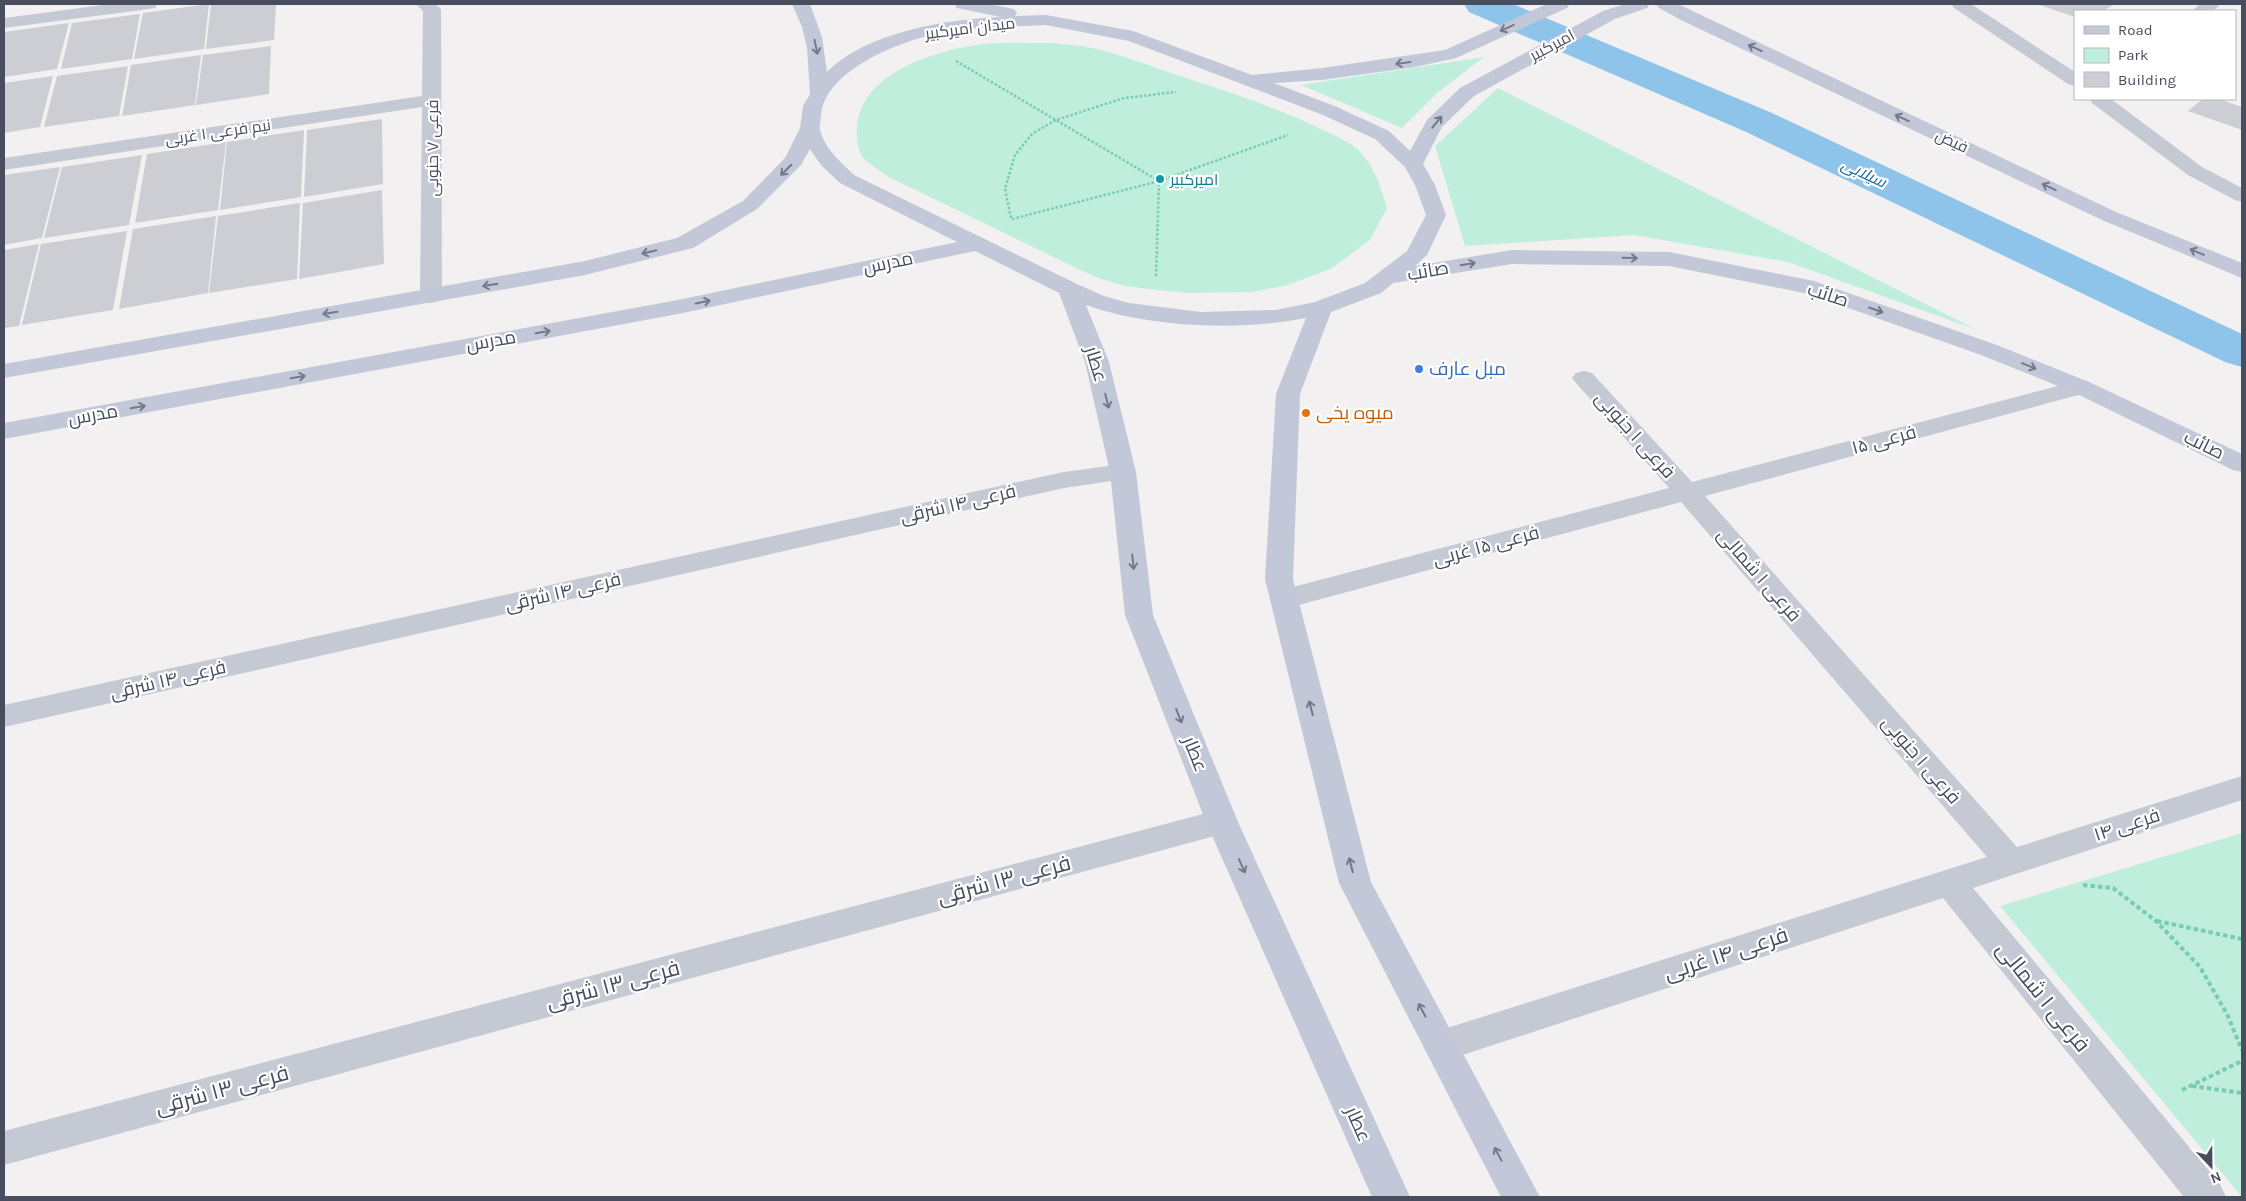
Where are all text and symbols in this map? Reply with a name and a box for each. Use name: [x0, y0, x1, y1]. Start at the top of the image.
legend: [2074, 10, 2236, 100]
street label: میدان امیرکبیر: [923, 13, 1016, 44]
text: Road: [2118, 21, 2153, 39]
one-way arrow: [1500, 24, 1515, 33]
street label: امیرکبیر: [1525, 25, 1578, 65]
one-way arrow: [812, 39, 822, 55]
one-way arrow: [1748, 43, 1763, 52]
text: Park: [2118, 46, 2148, 64]
one-way arrow: [1395, 58, 1411, 68]
text: Building: [2118, 71, 2176, 89]
street label: فرعی ۷ جنوبی: [423, 100, 443, 196]
one-way arrow: [1895, 112, 1910, 122]
street label: نیم فرعی ۱ غربی: [164, 115, 272, 151]
one-way arrow: [1431, 116, 1442, 129]
street label: فیض: [1932, 125, 1971, 158]
water label: سیلابی: [1839, 154, 1890, 192]
one-way arrow: [780, 163, 792, 176]
place label: امیرکبیر: [1169, 170, 1218, 189]
marker: امیرکبیر: [1154, 173, 1166, 185]
one-way arrow: [2042, 182, 2057, 191]
street label: مدرس: [861, 247, 915, 279]
one-way arrow: [2190, 247, 2205, 257]
one-way arrow: [642, 248, 658, 257]
one-way arrow: [1622, 253, 1638, 263]
street label: صائب: [1406, 257, 1450, 285]
one-way arrow: [1460, 259, 1476, 269]
street label: صائب: [1805, 278, 1851, 312]
one-way arrow: [483, 280, 499, 290]
one-way arrow: [695, 296, 711, 306]
one-way arrow: [1868, 306, 1884, 316]
one-way arrow: [323, 309, 339, 319]
street label: مدرس: [464, 326, 518, 356]
one-way arrow: [535, 326, 551, 336]
street label: عطار: [1080, 343, 1112, 384]
place label: مبل عارف: [1429, 358, 1506, 380]
one-way arrow: [2021, 362, 2036, 372]
marker: مبل عارف: [1413, 363, 1425, 375]
one-way arrow: [289, 372, 305, 382]
street label: فرعی ۱ جنوبی: [1590, 387, 1680, 483]
one-way arrow: [1103, 393, 1112, 409]
street label: مدرس: [66, 400, 120, 430]
one-way arrow: [129, 401, 145, 411]
place label: میوه یخی: [1316, 402, 1394, 424]
marker: میوه یخی: [1300, 407, 1312, 419]
street label: فرعی ۱۵: [1849, 421, 1919, 459]
street label: صائب: [2180, 426, 2228, 464]
street label: فرعی ۱۴ شرقی: [898, 480, 1018, 528]
street label: فرعی ۱۵ غربی: [1430, 521, 1542, 571]
street label: فرعی ۱ شمالی: [1713, 524, 1805, 626]
one-way arrow: [1128, 553, 1138, 569]
street label: فرعی ۱۴ شرقی: [503, 568, 623, 616]
street label: فرعی ۱۴ شرقی: [108, 656, 228, 704]
one-way arrow: [1306, 700, 1315, 716]
one-way arrow: [1175, 708, 1184, 723]
street label: فرعی ۱ جنوبی: [1877, 712, 1965, 808]
street label: عطار: [1178, 732, 1212, 775]
street label: فرعی ۱۴: [2091, 804, 2163, 846]
street label: فرعی ۱۳ شرقی: [934, 850, 1074, 910]
one-way arrow: [1237, 858, 1247, 873]
one-way arrow: [1345, 858, 1355, 874]
street label: فرعی ۱۴ غربی: [1661, 922, 1791, 986]
street label: فرعی ۱ شمالی: [1991, 936, 2095, 1058]
street label: فرعی ۱۳ شرقی: [543, 955, 683, 1015]
one-way arrow: [1417, 1004, 1427, 1018]
street label: فرعی ۱۳ شرقی: [152, 1060, 292, 1120]
street label: عطار: [1340, 1102, 1375, 1145]
north arrow: [2186, 1141, 2236, 1191]
one-way arrow: [1493, 1147, 1503, 1162]
text: N: [2208, 1168, 2224, 1187]

